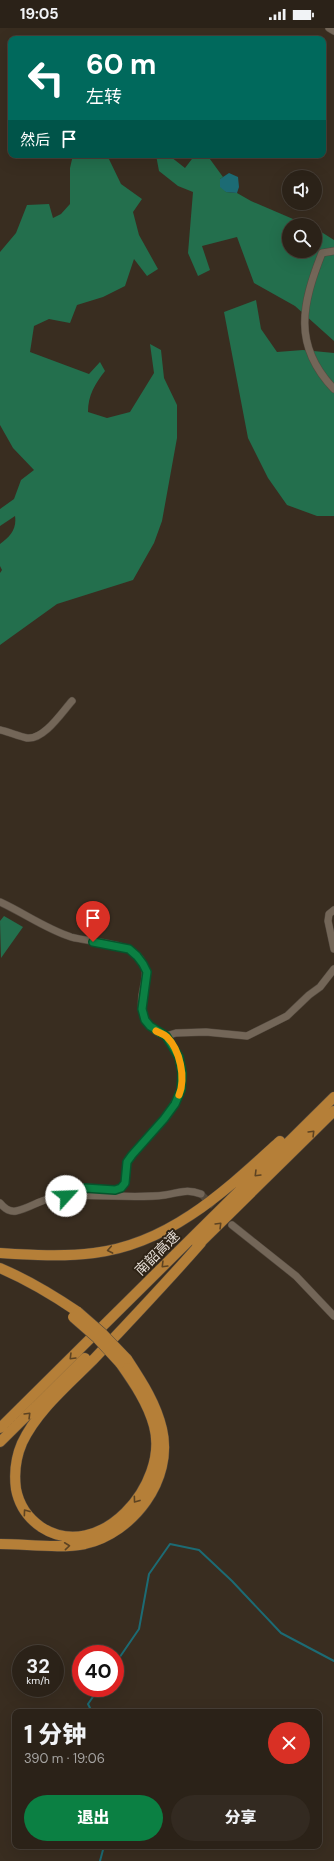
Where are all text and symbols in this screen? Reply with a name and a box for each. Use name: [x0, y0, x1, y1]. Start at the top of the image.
text: 19:05: [20, 4, 59, 24]
text: 60 m: [86, 46, 156, 83]
icon: left: [20, 52, 72, 104]
text: 左转: [86, 85, 122, 109]
icon: arrive: [58, 128, 80, 150]
text: 然后: [20, 130, 50, 150]
map controls: [282, 170, 322, 258]
button: sound: [282, 170, 322, 210]
button: search: [282, 218, 322, 258]
pin: [76, 901, 110, 942]
icon: arrive: [82, 907, 104, 929]
one-way arrow: [307, 1130, 315, 1138]
one-way arrow: [254, 1169, 262, 1177]
position arrow: [45, 1175, 87, 1217]
one-way arrow: [214, 1222, 222, 1230]
street label: 南韶高速: [131, 1227, 183, 1279]
one-way arrow: [107, 1245, 113, 1254]
one-way arrow: [161, 1260, 169, 1268]
one-way arrow: [69, 1352, 77, 1360]
one-way arrow: [23, 1412, 31, 1420]
one-way arrow: [134, 1496, 141, 1503]
one-way arrow: [24, 1510, 31, 1517]
one-way arrow: [64, 1541, 70, 1550]
speed limit sign: 40: [72, 1645, 124, 1697]
text: 32: [26, 1653, 50, 1679]
text: km/h: [26, 1674, 50, 1687]
text: 1 分钟: [24, 1719, 86, 1750]
button: close: [268, 1722, 310, 1764]
text: 390 m · 19:06: [24, 1750, 105, 1767]
button: 退出: [24, 1795, 163, 1841]
button: 分享: [171, 1795, 310, 1841]

